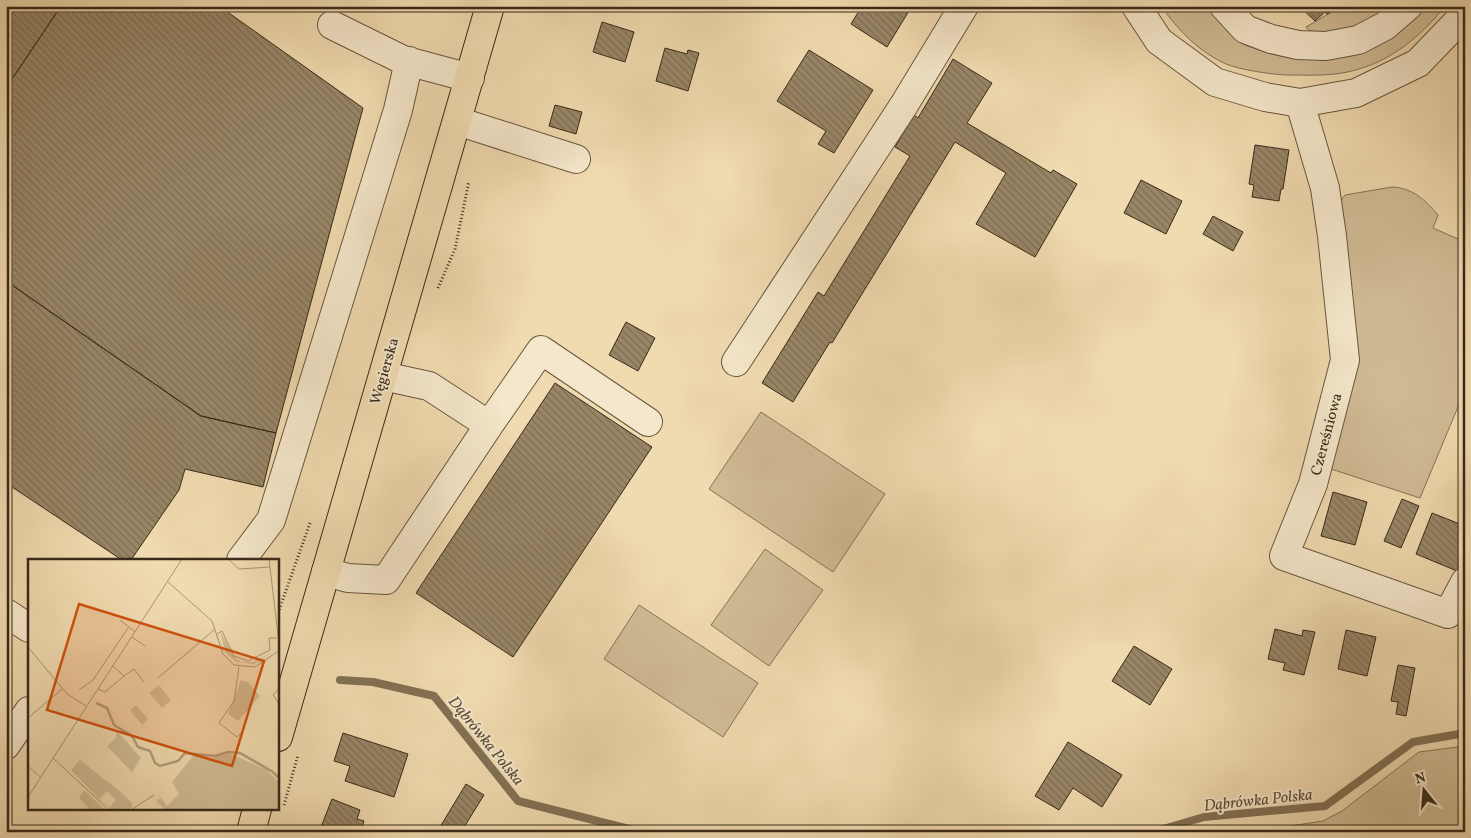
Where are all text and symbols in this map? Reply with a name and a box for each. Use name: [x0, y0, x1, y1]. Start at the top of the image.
street label: Węgierska: [366, 336, 405, 407]
street label: Czereśniowa: [1306, 391, 1349, 478]
inset map: [28, 559, 279, 810]
water label: Dąbrówka Polska: [442, 692, 529, 791]
north arrow: [1398, 766, 1448, 816]
text: N: [1413, 768, 1428, 790]
water label: Dąbrówka Polska: [1203, 784, 1314, 818]

